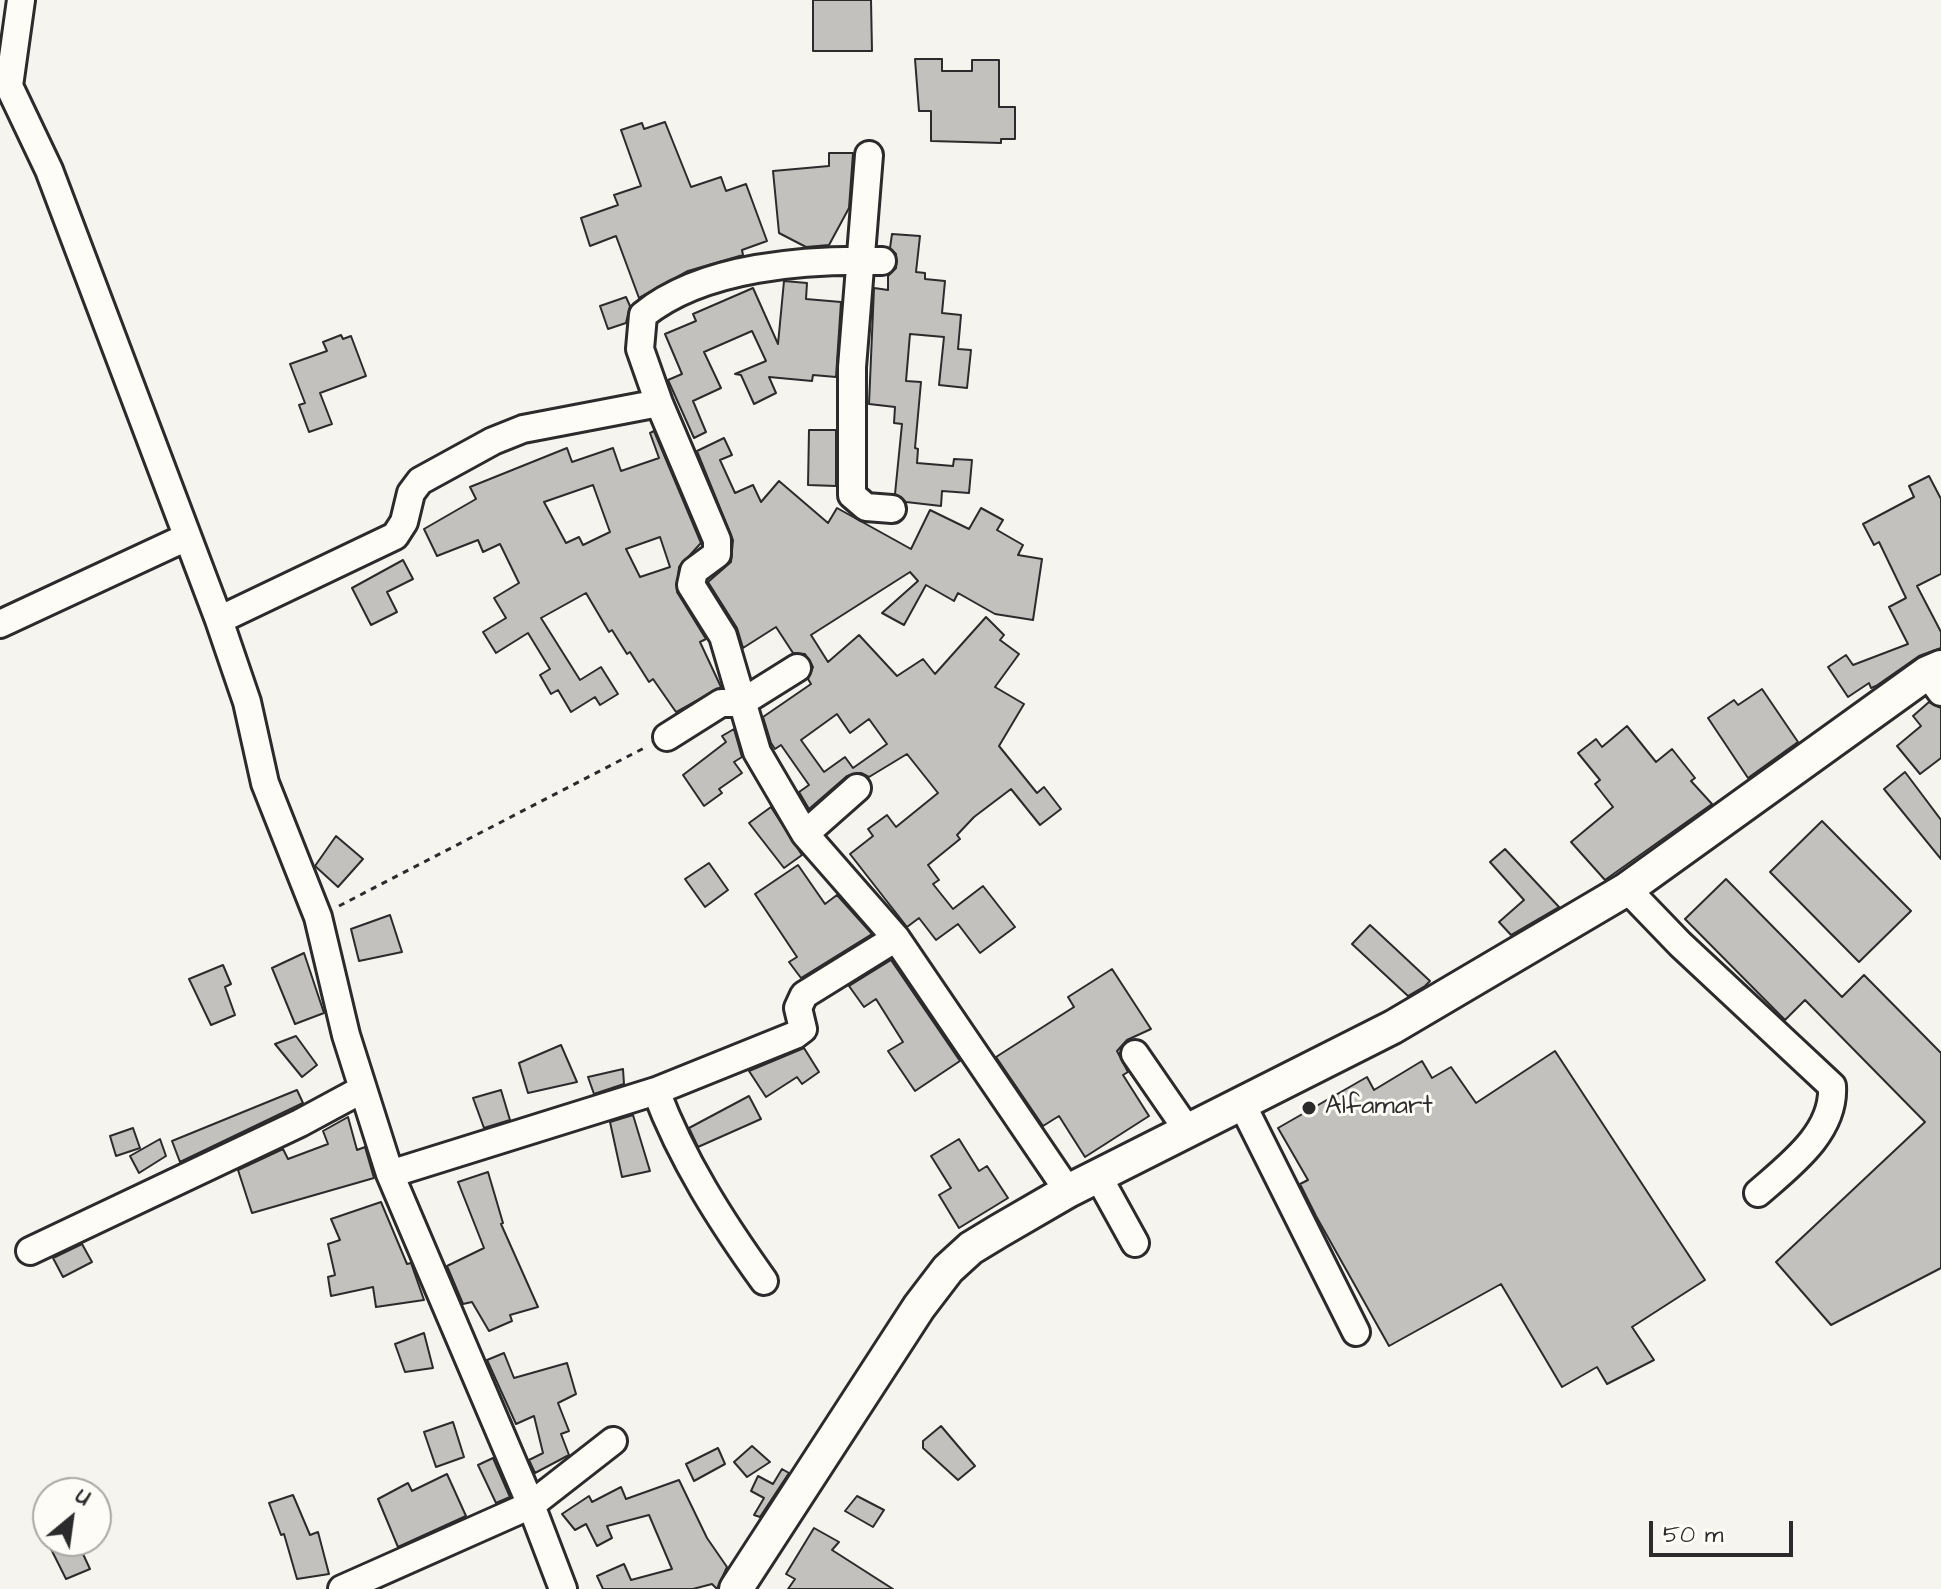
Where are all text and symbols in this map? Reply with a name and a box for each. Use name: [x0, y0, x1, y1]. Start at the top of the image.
place label: Alfamart: [1325, 1092, 1433, 1124]
marker: Alfamart: [1300, 1099, 1318, 1117]
north arrow: [32, 1477, 112, 1557]
text: U: [70, 1481, 96, 1514]
scale bar: [1653, 1505, 1797, 1555]
text: 50 m: [1663, 1518, 1723, 1552]

